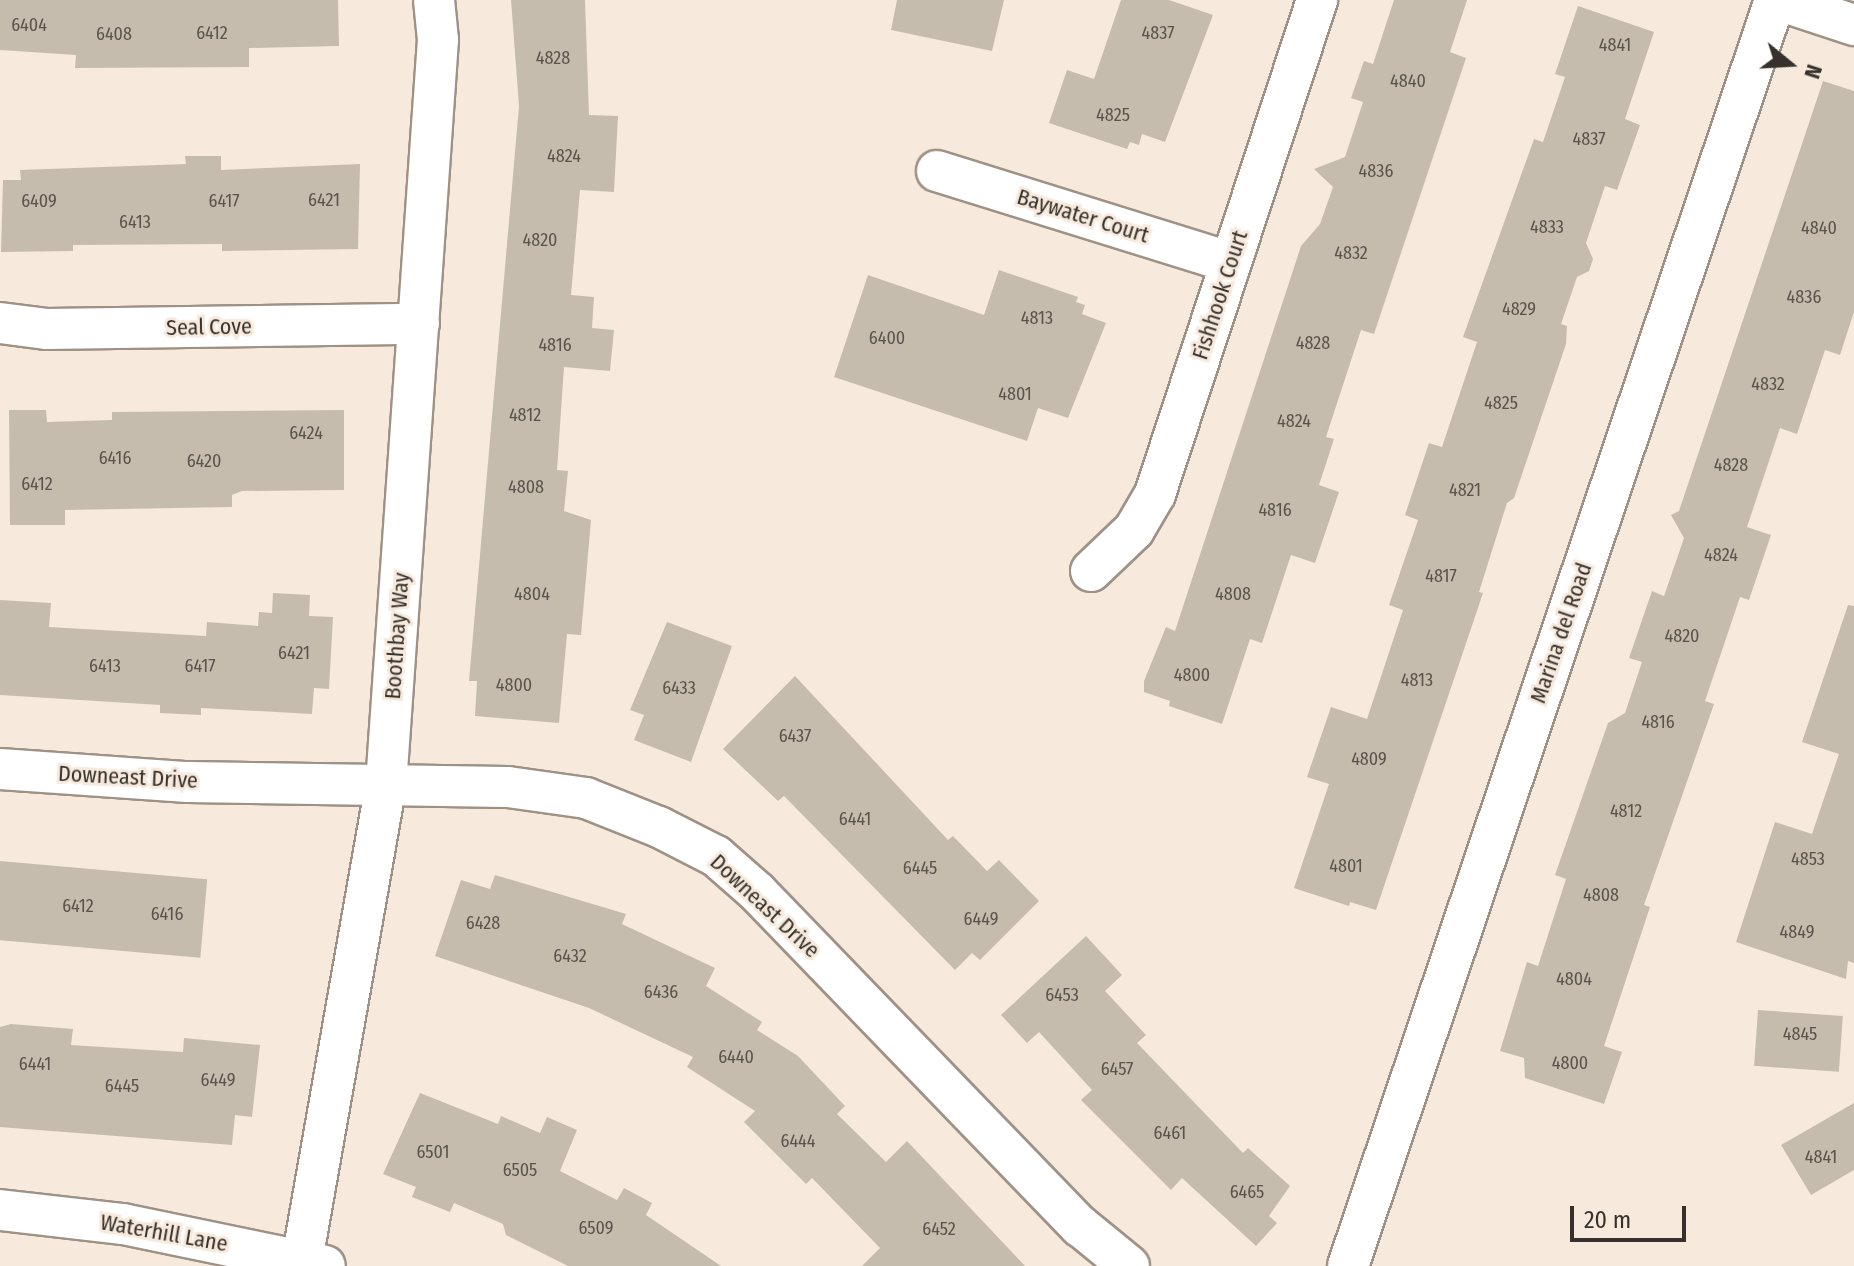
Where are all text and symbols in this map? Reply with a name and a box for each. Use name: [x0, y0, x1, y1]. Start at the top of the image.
house number: 6404: [11, 14, 47, 36]
house number: 6412: [196, 22, 228, 44]
house number: 4837: [1141, 22, 1175, 44]
house number: 6408: [96, 23, 132, 45]
north arrow: [1750, 24, 1830, 104]
house number: 4841: [1599, 34, 1631, 56]
house number: 4828: [536, 47, 570, 69]
text: N: [1798, 61, 1828, 82]
house number: 4840: [1390, 70, 1426, 92]
house number: 4825: [1096, 104, 1130, 126]
house number: 4837: [1572, 128, 1606, 150]
house number: 4824: [547, 145, 581, 167]
house number: 4836: [1359, 160, 1393, 182]
street label: Baywater Court: [1014, 183, 1152, 249]
house number: 6421: [308, 189, 340, 211]
house number: 6409: [21, 190, 57, 212]
house number: 6417: [209, 190, 239, 212]
house number: 6413: [119, 211, 151, 233]
house number: 4833: [1530, 216, 1564, 238]
house number: 4840: [1801, 217, 1837, 239]
street label: Fishhook Court: [1187, 227, 1253, 363]
house number: 4820: [523, 229, 557, 251]
house number: 4832: [1334, 242, 1368, 264]
house number: 4836: [1787, 286, 1821, 308]
house number: 4829: [1502, 298, 1536, 320]
house number: 4813: [1021, 307, 1053, 329]
street label: Seal Cove: [166, 313, 252, 341]
house number: 6400: [869, 327, 905, 349]
house number: 4828: [1296, 332, 1330, 354]
house number: 4816: [538, 334, 572, 356]
house number: 4832: [1751, 373, 1785, 395]
house number: 4801: [998, 383, 1032, 405]
house number: 4825: [1484, 392, 1518, 414]
house number: 4812: [509, 404, 541, 426]
house number: 4824: [1277, 410, 1311, 432]
house number: 6424: [289, 422, 323, 444]
house number: 6416: [99, 447, 131, 469]
house number: 6420: [187, 450, 221, 472]
house number: 4828: [1714, 454, 1748, 476]
house number: 6412: [21, 473, 53, 495]
house number: 4808: [508, 476, 544, 498]
house number: 4821: [1449, 479, 1481, 501]
house number: 4816: [1258, 499, 1292, 521]
house number: 4824: [1704, 544, 1738, 566]
street label: Marina del Road: [1525, 559, 1597, 707]
house number: 4817: [1425, 565, 1457, 587]
street label: Boothbay Way: [379, 572, 415, 700]
house number: 4804: [514, 583, 550, 605]
house number: 4808: [1215, 583, 1251, 605]
house number: 4820: [1665, 625, 1699, 647]
house number: 6421: [278, 642, 310, 664]
house number: 6413: [89, 655, 121, 677]
house number: 6417: [185, 655, 215, 677]
house number: 4800: [1174, 664, 1210, 686]
house number: 4813: [1401, 669, 1433, 691]
house number: 4800: [496, 674, 532, 696]
house number: 6433: [662, 677, 696, 699]
house number: 4816: [1641, 711, 1675, 733]
house number: 6437: [779, 725, 811, 747]
house number: 4809: [1351, 748, 1387, 770]
street label: Downeast Drive: [57, 760, 199, 794]
house number: 4812: [1610, 800, 1642, 822]
house number: 6441: [839, 808, 871, 830]
house number: 4853: [1791, 848, 1825, 870]
street label: Downeast Drive: [705, 849, 825, 963]
house number: 4801: [1329, 855, 1363, 877]
house number: 6445: [903, 857, 937, 879]
house number: 4808: [1583, 884, 1619, 906]
house number: 6412: [62, 895, 94, 917]
house number: 6416: [151, 903, 183, 925]
house number: 6449: [964, 908, 998, 930]
house number: 6428: [466, 912, 500, 934]
house number: 4849: [1780, 921, 1814, 943]
house number: 6432: [553, 945, 587, 967]
house number: 4804: [1556, 968, 1592, 990]
house number: 6436: [644, 981, 678, 1003]
house number: 6453: [1045, 984, 1079, 1006]
house number: 4845: [1783, 1023, 1817, 1045]
house number: 6440: [718, 1046, 754, 1068]
house number: 4800: [1552, 1052, 1588, 1074]
house number: 6441: [19, 1053, 51, 1075]
house number: 6457: [1101, 1058, 1133, 1080]
house number: 6449: [201, 1069, 235, 1091]
house number: 6445: [105, 1075, 139, 1097]
house number: 6461: [1154, 1122, 1186, 1144]
house number: 6444: [780, 1130, 816, 1152]
house number: 6501: [416, 1141, 450, 1163]
house number: 4841: [1805, 1146, 1837, 1168]
house number: 6505: [503, 1159, 537, 1181]
house number: 6465: [1230, 1181, 1264, 1203]
scale bar: [1574, 1190, 1690, 1240]
text: 20 m: [1584, 1206, 1631, 1234]
street label: Waterhill Lane: [98, 1209, 230, 1257]
house number: 6509: [578, 1217, 614, 1239]
house number: 6452: [922, 1218, 956, 1240]

